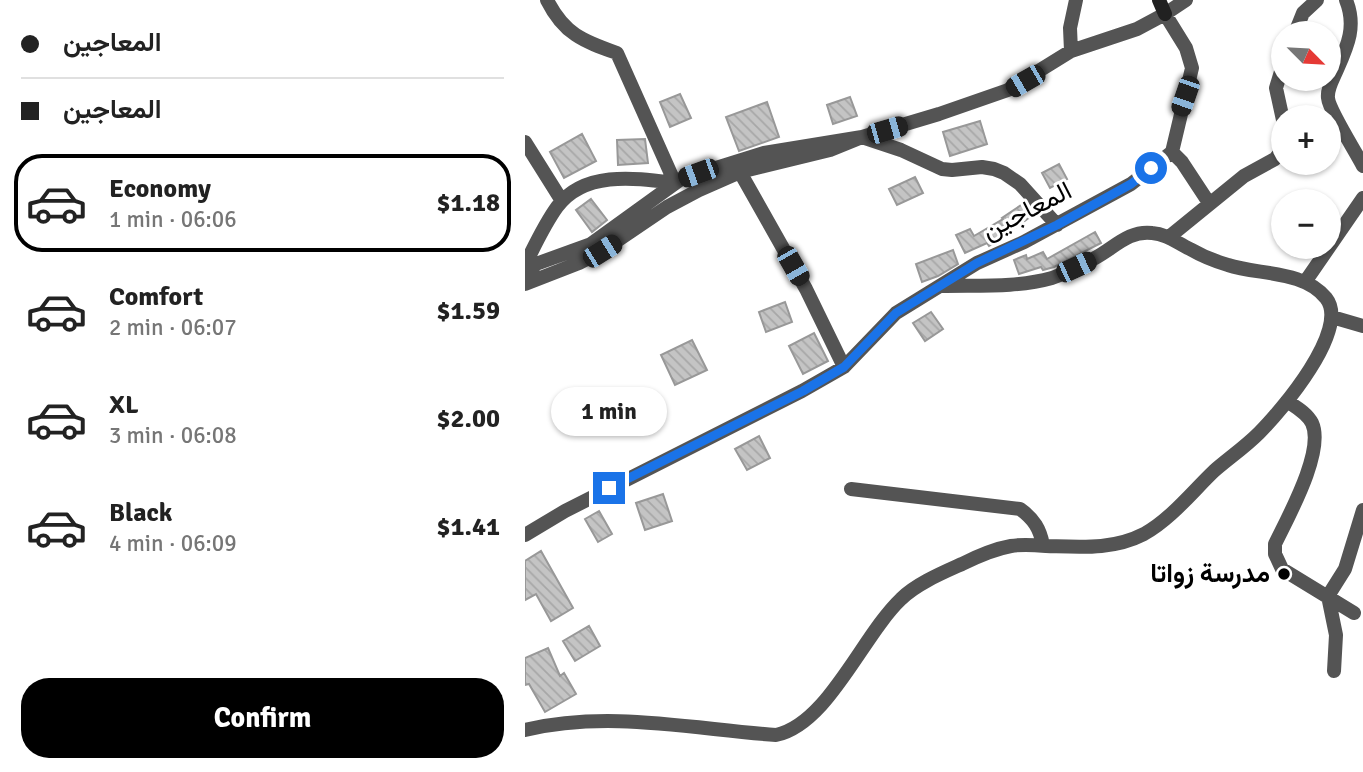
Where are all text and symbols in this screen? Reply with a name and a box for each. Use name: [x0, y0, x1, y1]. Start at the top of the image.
north arrow: [1271, 21, 1341, 91]
map controls: [1271, 21, 1341, 259]
text: المعاجين: [63, 27, 162, 59]
car: [1002, 61, 1049, 101]
car: [1169, 73, 1202, 119]
text: المعاجين: [63, 94, 162, 126]
button: +: [1271, 105, 1341, 175]
car: [864, 114, 911, 146]
route start: [1135, 152, 1167, 184]
car: [675, 156, 722, 190]
icon: car: [25, 172, 88, 235]
text: Economy: [109, 173, 211, 205]
street label: المعاجين: [977, 175, 1077, 247]
text: $1.18: [436, 187, 500, 219]
button: −: [1271, 189, 1341, 259]
text: 1 min · 06:06: [109, 205, 237, 234]
car: [579, 231, 626, 271]
car: [774, 243, 813, 289]
car: [1053, 249, 1100, 285]
icon: car: [25, 280, 88, 343]
text: Comfort: [109, 281, 203, 313]
text: $1.59: [436, 295, 500, 327]
text: 2 min · 06:07: [109, 313, 237, 342]
callout: 1 min: [551, 386, 667, 435]
icon: car: [25, 388, 88, 451]
text: XL: [109, 389, 139, 421]
text: 1 min: [581, 397, 637, 426]
text: $2.00: [436, 403, 500, 435]
text: 3 min · 06:08: [109, 421, 237, 450]
route end: [593, 472, 625, 504]
icon: car: [25, 496, 88, 559]
text: Black: [109, 497, 172, 529]
text: $1.41: [436, 511, 500, 543]
text: 4 min · 06:09: [109, 529, 237, 558]
place label: مدرسة زواتا: [1150, 558, 1270, 590]
marker: مدرسة زواتا: [1276, 566, 1292, 582]
button: Confirm: [21, 678, 504, 758]

